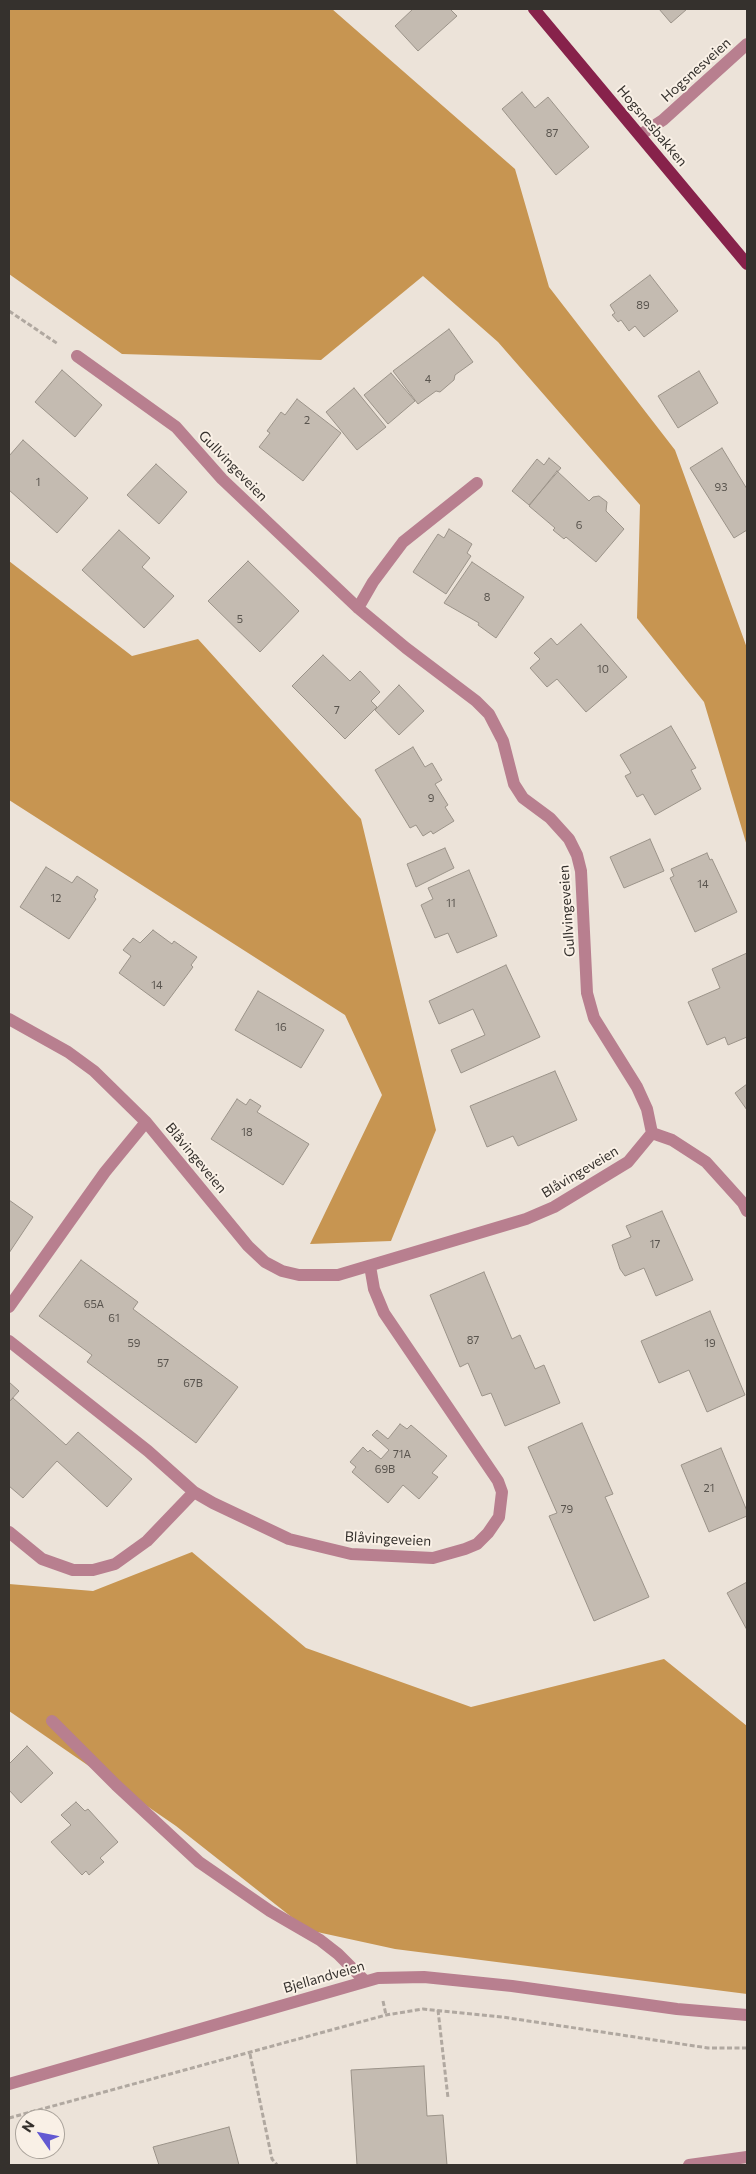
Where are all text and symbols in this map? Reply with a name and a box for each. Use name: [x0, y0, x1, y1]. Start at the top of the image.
street label: Hogsnesveien: [658, 34, 734, 106]
street label: Hogsnesbakken: [613, 82, 691, 170]
house number: 87: [546, 126, 558, 140]
house number: 89: [636, 298, 650, 312]
house number: 4: [425, 372, 431, 386]
house number: 2: [304, 413, 310, 427]
street label: Gullvingeveien: [195, 427, 271, 505]
house number: 1: [36, 475, 40, 489]
house number: 93: [715, 480, 727, 494]
house number: 6: [576, 518, 582, 532]
house number: 8: [484, 590, 490, 604]
house number: 5: [237, 612, 243, 626]
house number: 10: [597, 662, 609, 676]
house number: 7: [334, 703, 340, 717]
house number: 9: [428, 791, 434, 805]
street label: Gullvingeveien: [555, 865, 579, 957]
house number: 14: [697, 877, 709, 891]
house number: 12: [51, 891, 61, 905]
house number: 11: [446, 896, 456, 910]
house number: 14: [151, 978, 163, 992]
house number: 16: [275, 1020, 287, 1034]
street label: Blåvingeveien: [162, 1119, 230, 1197]
house number: 18: [241, 1125, 253, 1139]
street label: Blåvingeveien: [539, 1143, 621, 1201]
house number: 17: [650, 1237, 660, 1251]
house number: 65A: [84, 1297, 104, 1311]
house number: 61: [108, 1311, 120, 1325]
house number: 87: [467, 1333, 479, 1347]
house number: 59: [128, 1336, 140, 1350]
house number: 19: [704, 1336, 716, 1350]
house number: 57: [157, 1356, 169, 1370]
house number: 67B: [183, 1376, 203, 1390]
house number: 71A: [393, 1447, 411, 1461]
house number: 69B: [375, 1462, 395, 1476]
house number: 21: [704, 1481, 714, 1495]
house number: 79: [561, 1502, 573, 1516]
street label: Blåvingeveien: [344, 1528, 432, 1550]
street label: Bjellandveien: [281, 1957, 367, 1997]
north arrow: [15, 2109, 65, 2159]
text: N: [18, 2117, 38, 2135]

